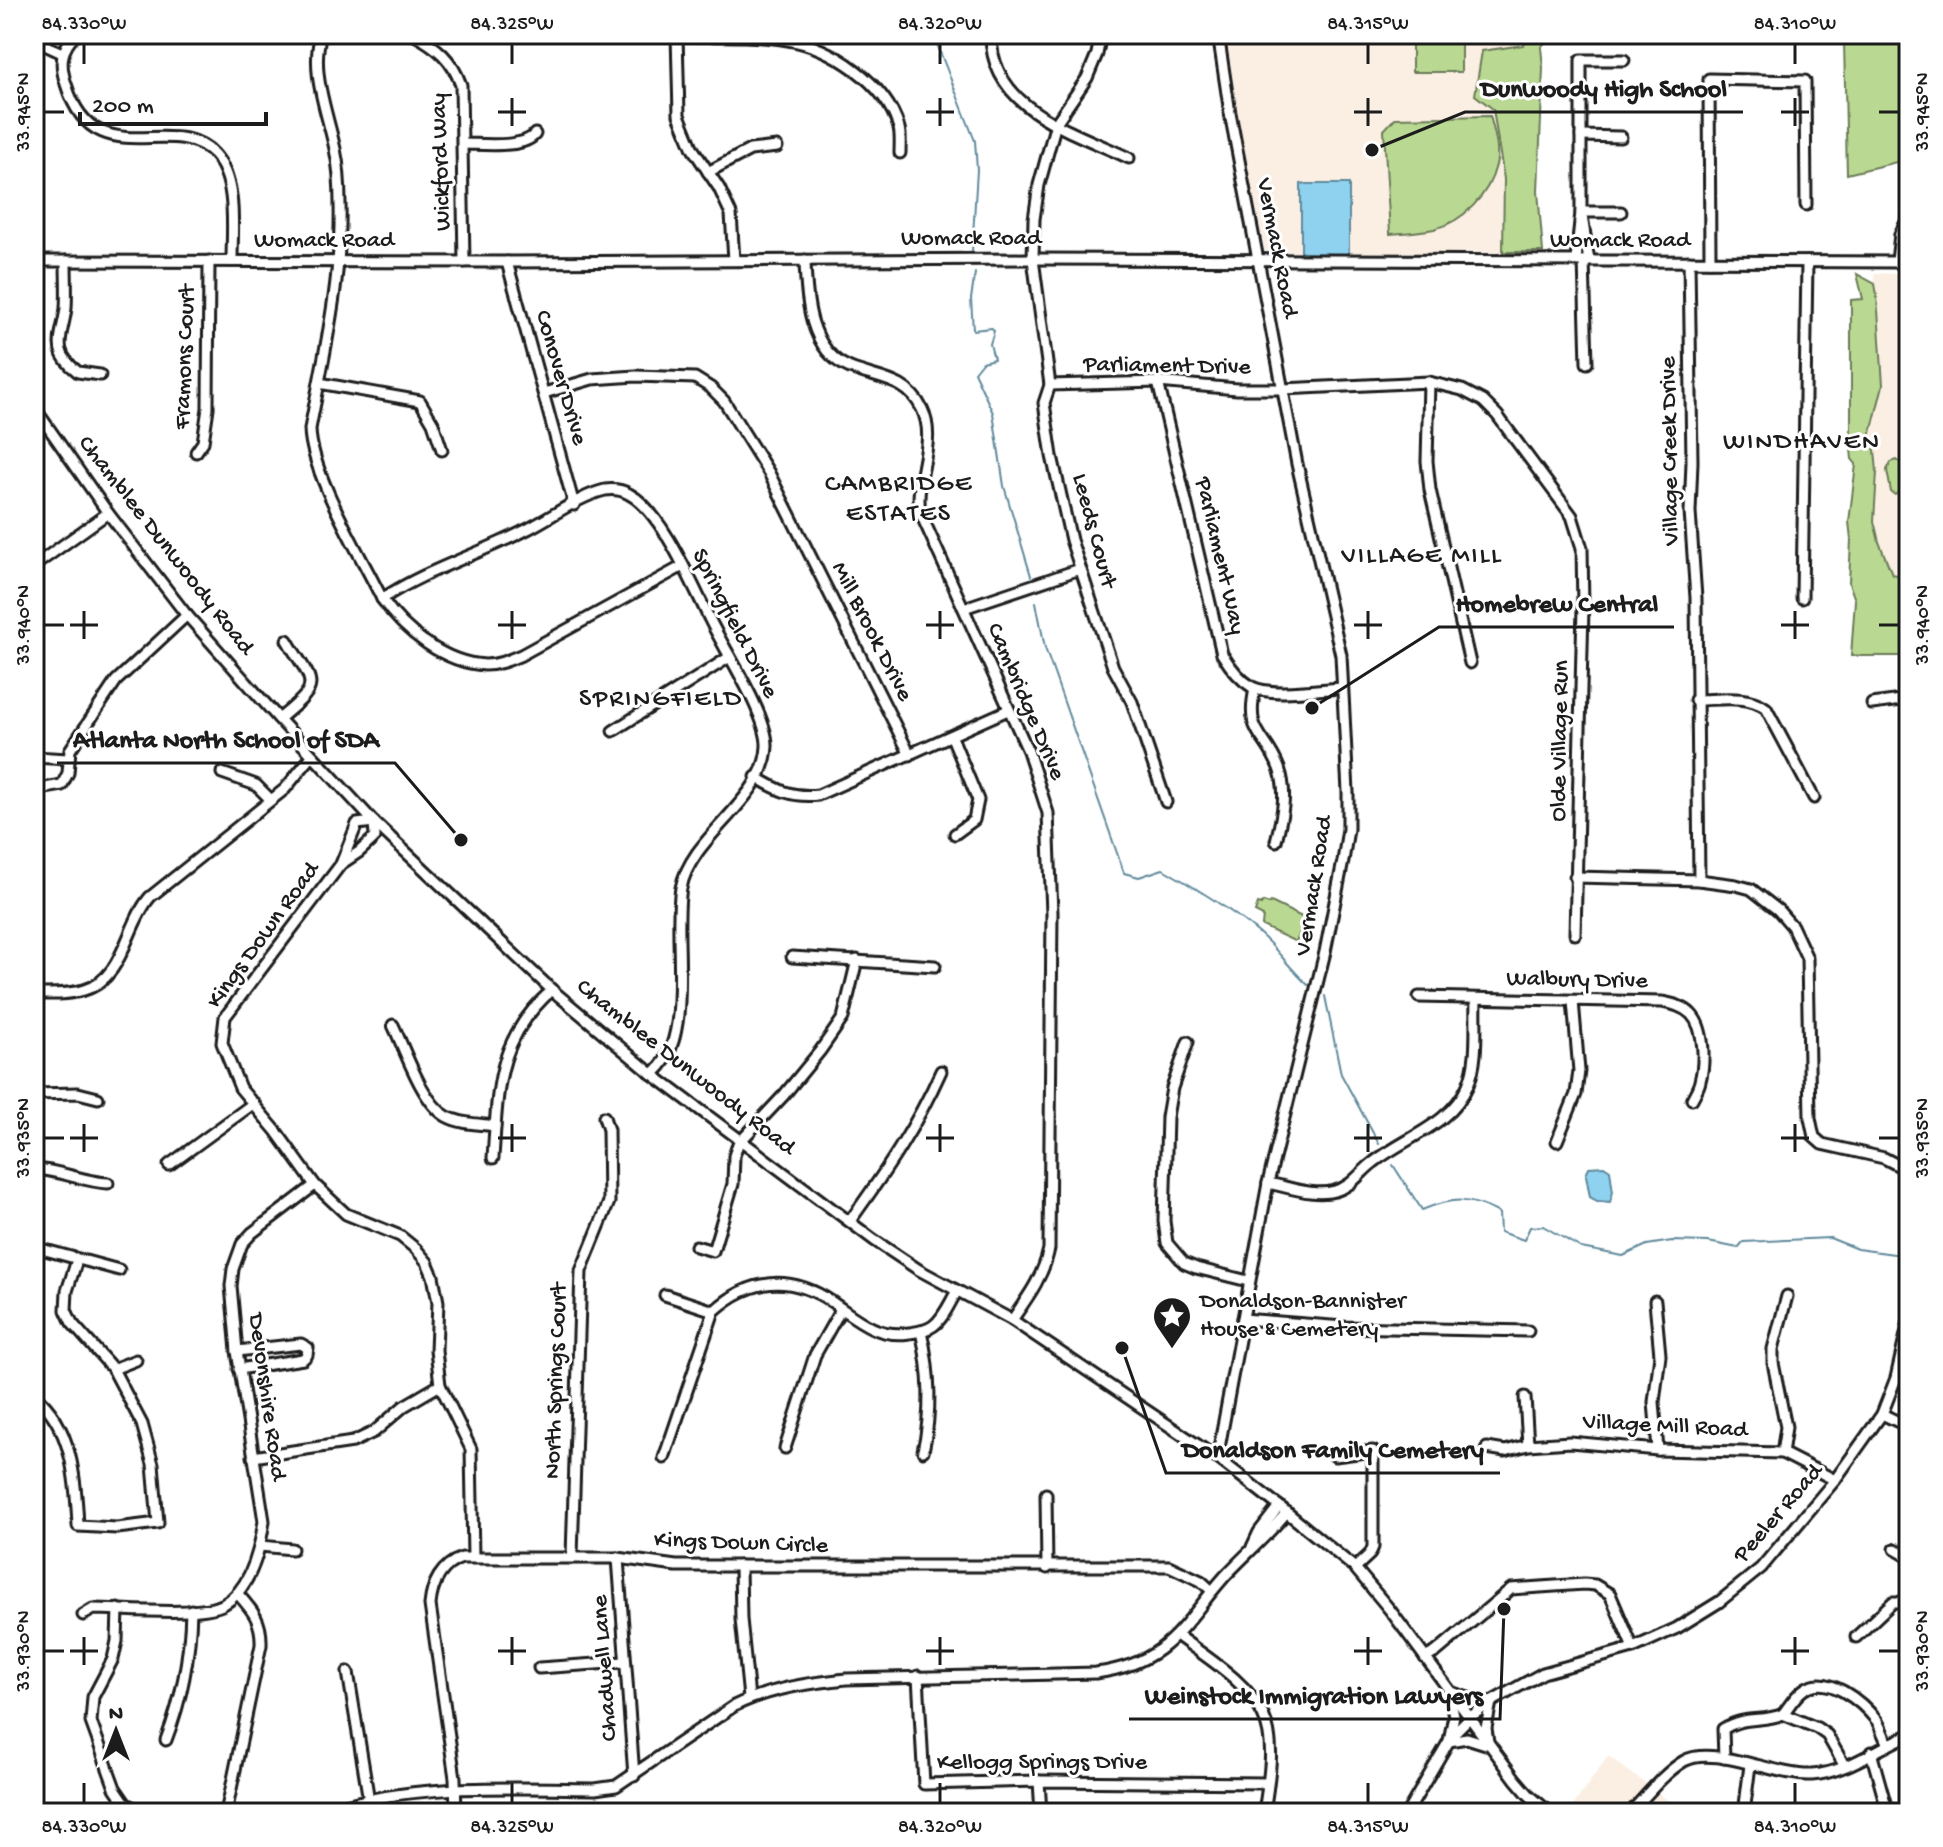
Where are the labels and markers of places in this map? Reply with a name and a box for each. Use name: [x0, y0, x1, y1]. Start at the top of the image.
callout: Dunwoody High School: [1465, 62, 1743, 112]
callout: Homebrew Central: [1439, 577, 1674, 627]
callout: Atlanta North School of SDA: [57, 713, 395, 763]
place label: Donaldson-Bannister House & Cemetery: [1198, 1288, 1408, 1345]
place icon: Donaldson-Bannister House & Cemetery: [1151, 1295, 1193, 1350]
callout: Donaldson Family Cemetery: [1166, 1423, 1500, 1473]
callout: Weinstock Immigration Lawyers: [1129, 1669, 1500, 1719]

